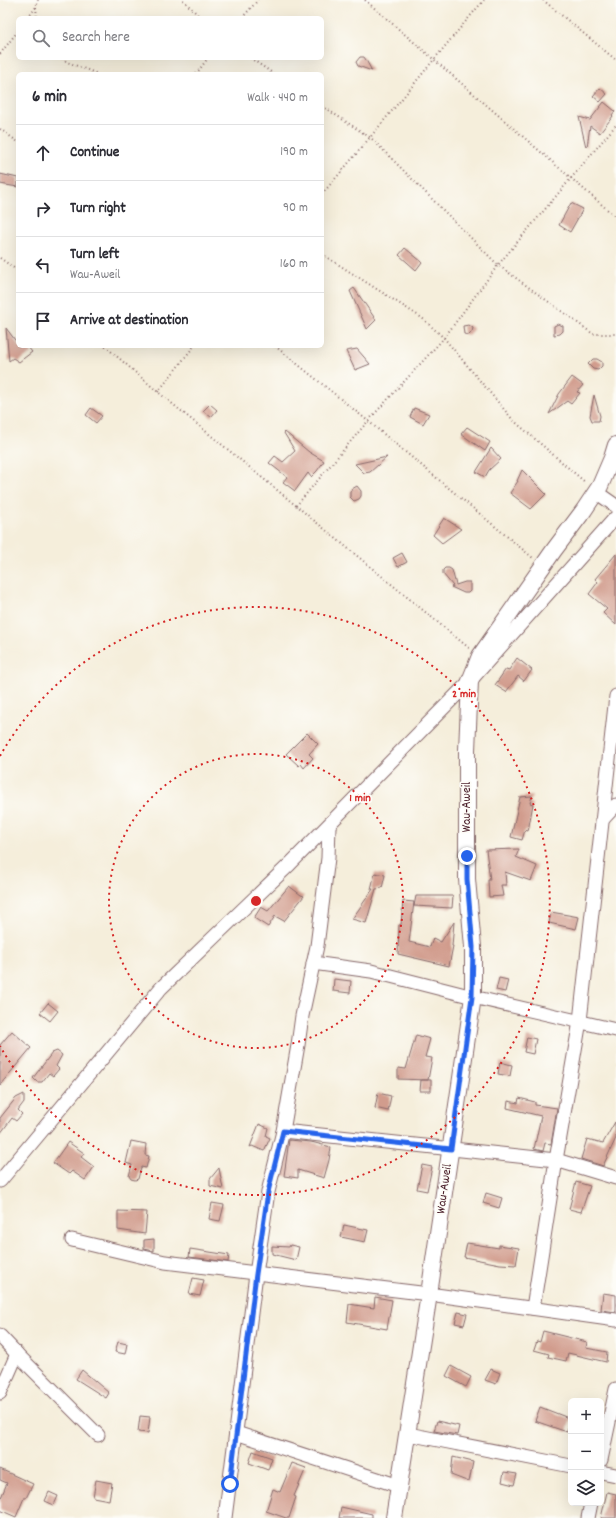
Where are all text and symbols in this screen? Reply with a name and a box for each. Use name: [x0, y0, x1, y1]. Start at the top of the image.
search box: [16, 16, 324, 60]
icon: search: [30, 27, 52, 49]
text: Search here: [62, 27, 130, 49]
text: 6 min: [32, 86, 67, 110]
text: Walk · 440 m: [247, 89, 308, 108]
icon: ahead: [32, 142, 54, 164]
text: Continue: [70, 142, 119, 164]
text: 190 m: [280, 143, 308, 162]
icon: right: [32, 198, 54, 220]
text: Turn right: [70, 198, 126, 220]
text: 90 m: [283, 199, 308, 218]
text: Turn left: [70, 244, 119, 266]
icon: left: [32, 254, 54, 276]
text: 160 m: [280, 255, 308, 274]
text: Wau-Aweil: [70, 266, 120, 285]
icon: arrive: [32, 310, 54, 332]
text: Arrive at destination: [70, 310, 188, 332]
text: 2 min: [452, 686, 476, 703]
street label: Wau-Aweil: [458, 782, 477, 832]
text: 1 min: [349, 790, 371, 807]
route end: [458, 847, 476, 865]
centre of rings: [249, 894, 263, 908]
street label: Wau-Aweil: [432, 1163, 458, 1215]
map controls: [568, 1398, 604, 1506]
button: +: [568, 1398, 604, 1434]
button: −: [568, 1434, 604, 1470]
button: layers: [568, 1470, 604, 1506]
route start: [221, 1475, 239, 1493]

